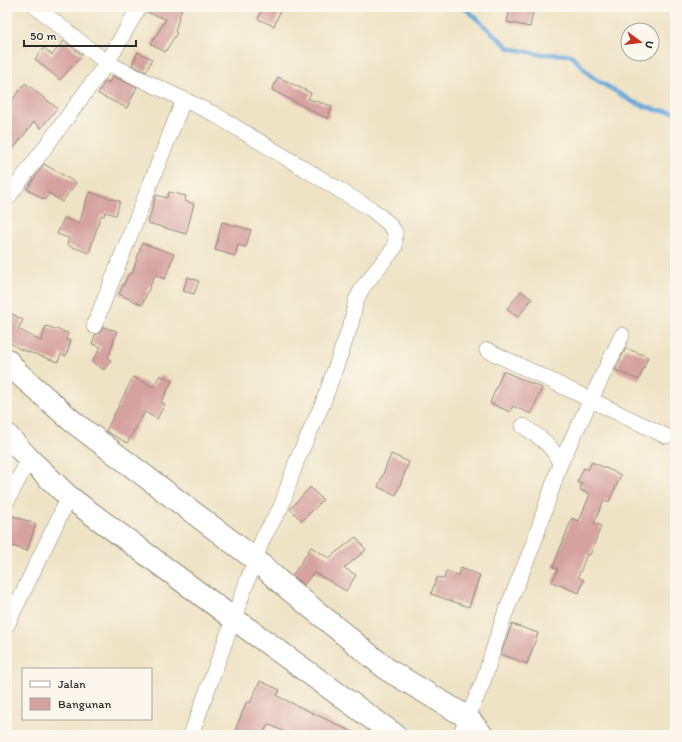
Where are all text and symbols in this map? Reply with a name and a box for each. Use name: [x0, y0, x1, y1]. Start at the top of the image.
scale bar: [24, 22, 136, 48]
north arrow: [620, 22, 660, 62]
text: 50 m: [30, 29, 56, 43]
text: U: [642, 39, 656, 50]
legend: [22, 668, 152, 720]
text: Jalan: [58, 677, 86, 691]
text: Bangunan: [58, 697, 111, 711]

